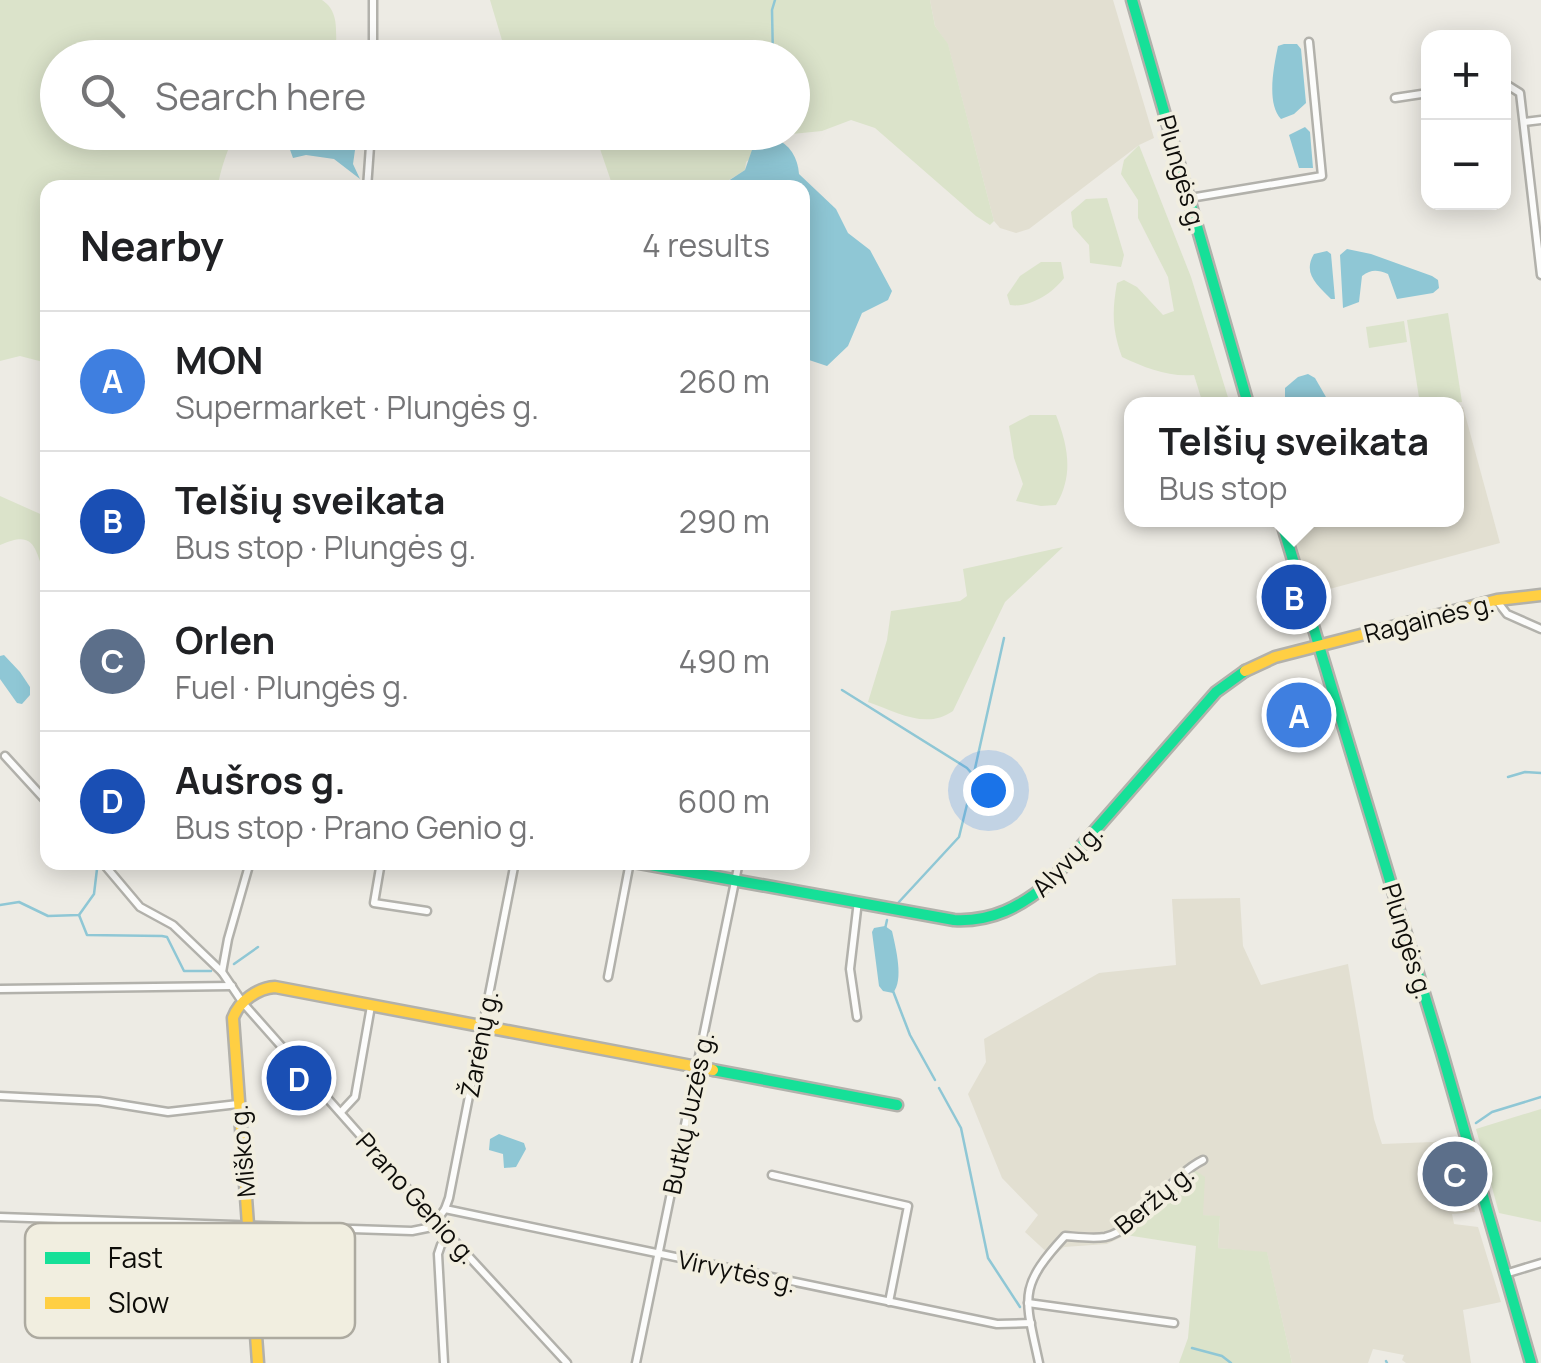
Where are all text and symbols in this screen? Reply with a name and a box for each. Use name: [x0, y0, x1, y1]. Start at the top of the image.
map controls: [1421, 30, 1511, 210]
button: +: [1421, 30, 1511, 120]
search box: [40, 40, 810, 150]
icon: search: [75, 68, 130, 123]
text: Search here: [155, 69, 366, 121]
street label: Plungės g.: [1149, 111, 1215, 235]
button: −: [1421, 120, 1511, 210]
text: Nearby: [80, 216, 224, 274]
text: 4 results: [642, 223, 770, 267]
text: MON: [175, 333, 263, 385]
text: A: [102, 359, 123, 403]
text: 260 m: [679, 359, 770, 403]
text: Supermarket · Plungės g.: [175, 385, 539, 429]
popup: [1124, 397, 1464, 527]
text: Telšių sveikata: [1159, 414, 1429, 466]
text: Bus stop: [1159, 466, 1287, 510]
text: Telšių sveikata: [175, 473, 445, 525]
text: B: [102, 499, 123, 543]
text: 290 m: [679, 499, 770, 543]
text: Bus stop · Plungės g.: [175, 525, 476, 569]
pin: B: [1262, 560, 1326, 634]
street label: Ragainės g.: [1360, 585, 1498, 651]
text: Orlen: [175, 613, 275, 665]
text: C: [101, 639, 124, 683]
text: 490 m: [679, 639, 770, 683]
text: Fuel · Plungės g.: [175, 665, 409, 709]
pin: A: [1266, 678, 1332, 752]
text: Aušros g.: [175, 753, 346, 805]
your location: [963, 765, 1014, 816]
text: D: [101, 779, 124, 823]
text: 600 m: [678, 779, 770, 823]
text: Bus stop · Prano Genio g.: [175, 805, 536, 849]
street label: Alyvų g.: [1024, 816, 1110, 904]
street label: Plungės g.: [1374, 879, 1442, 1003]
street label: Žarėnų g.: [451, 987, 507, 1101]
street label: Butkų Juzės g.: [654, 1029, 722, 1197]
pin: D: [266, 1040, 332, 1116]
street label: Miško g.: [221, 1103, 263, 1199]
street label: Prano Genio g.: [349, 1125, 485, 1271]
pin: C: [1422, 1136, 1488, 1212]
street label: Beržų g.: [1107, 1156, 1201, 1242]
legend: [25, 1223, 355, 1338]
text: Fast: [108, 1238, 163, 1276]
street label: Virvytės g.: [675, 1241, 799, 1301]
text: Slow: [108, 1283, 169, 1321]

